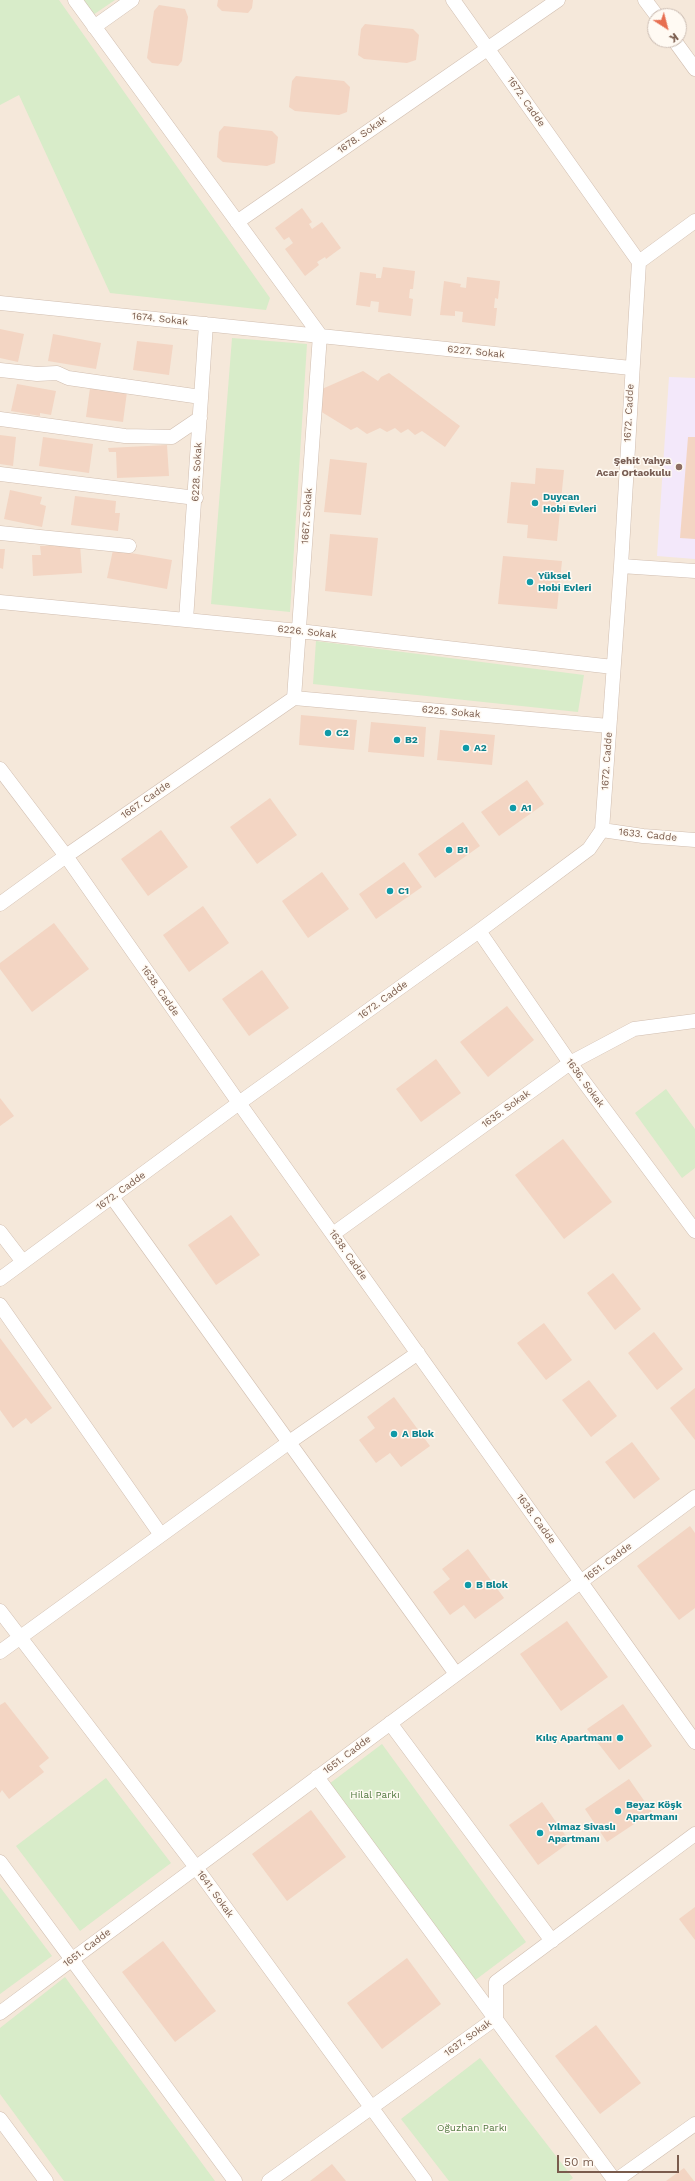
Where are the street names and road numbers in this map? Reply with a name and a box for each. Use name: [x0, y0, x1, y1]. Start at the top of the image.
street label: 1672. Cadde: [504, 75, 548, 129]
street label: 1678. Sokak: [335, 114, 389, 156]
street label: 1674. Sokak: [131, 310, 189, 328]
street label: 6227. Sokak: [447, 343, 505, 361]
street label: 1672. Cadde: [621, 384, 637, 442]
street label: 6228. Sokak: [189, 442, 205, 502]
street label: 1667. Sokak: [299, 488, 315, 544]
street label: 6226. Sokak: [277, 623, 337, 641]
street label: 6225. Sokak: [421, 703, 481, 721]
street label: 1672. Cadde: [599, 732, 615, 790]
street label: 1667. Cadde: [119, 779, 173, 821]
street label: 1633. Cadde: [618, 826, 678, 844]
street label: 1638. Cadde: [138, 963, 182, 1019]
street label: 1672. Cadde: [356, 978, 410, 1022]
street label: 1636. Sokak: [563, 1056, 607, 1110]
street label: 1635. Sokak: [479, 1087, 533, 1131]
street label: 1672. Cadde: [94, 1169, 148, 1213]
street label: 1638. Cadde: [326, 1227, 370, 1283]
street label: 1638. Cadde: [514, 1492, 558, 1546]
street label: 1651. Cadde: [582, 1540, 634, 1584]
street label: 1651. Cadde: [321, 1733, 373, 1777]
street label: 1641. Sokak: [194, 1868, 236, 1920]
street label: 1651. Cadde: [61, 1926, 113, 1970]
street label: 1637. Sokak: [442, 2017, 494, 2059]

